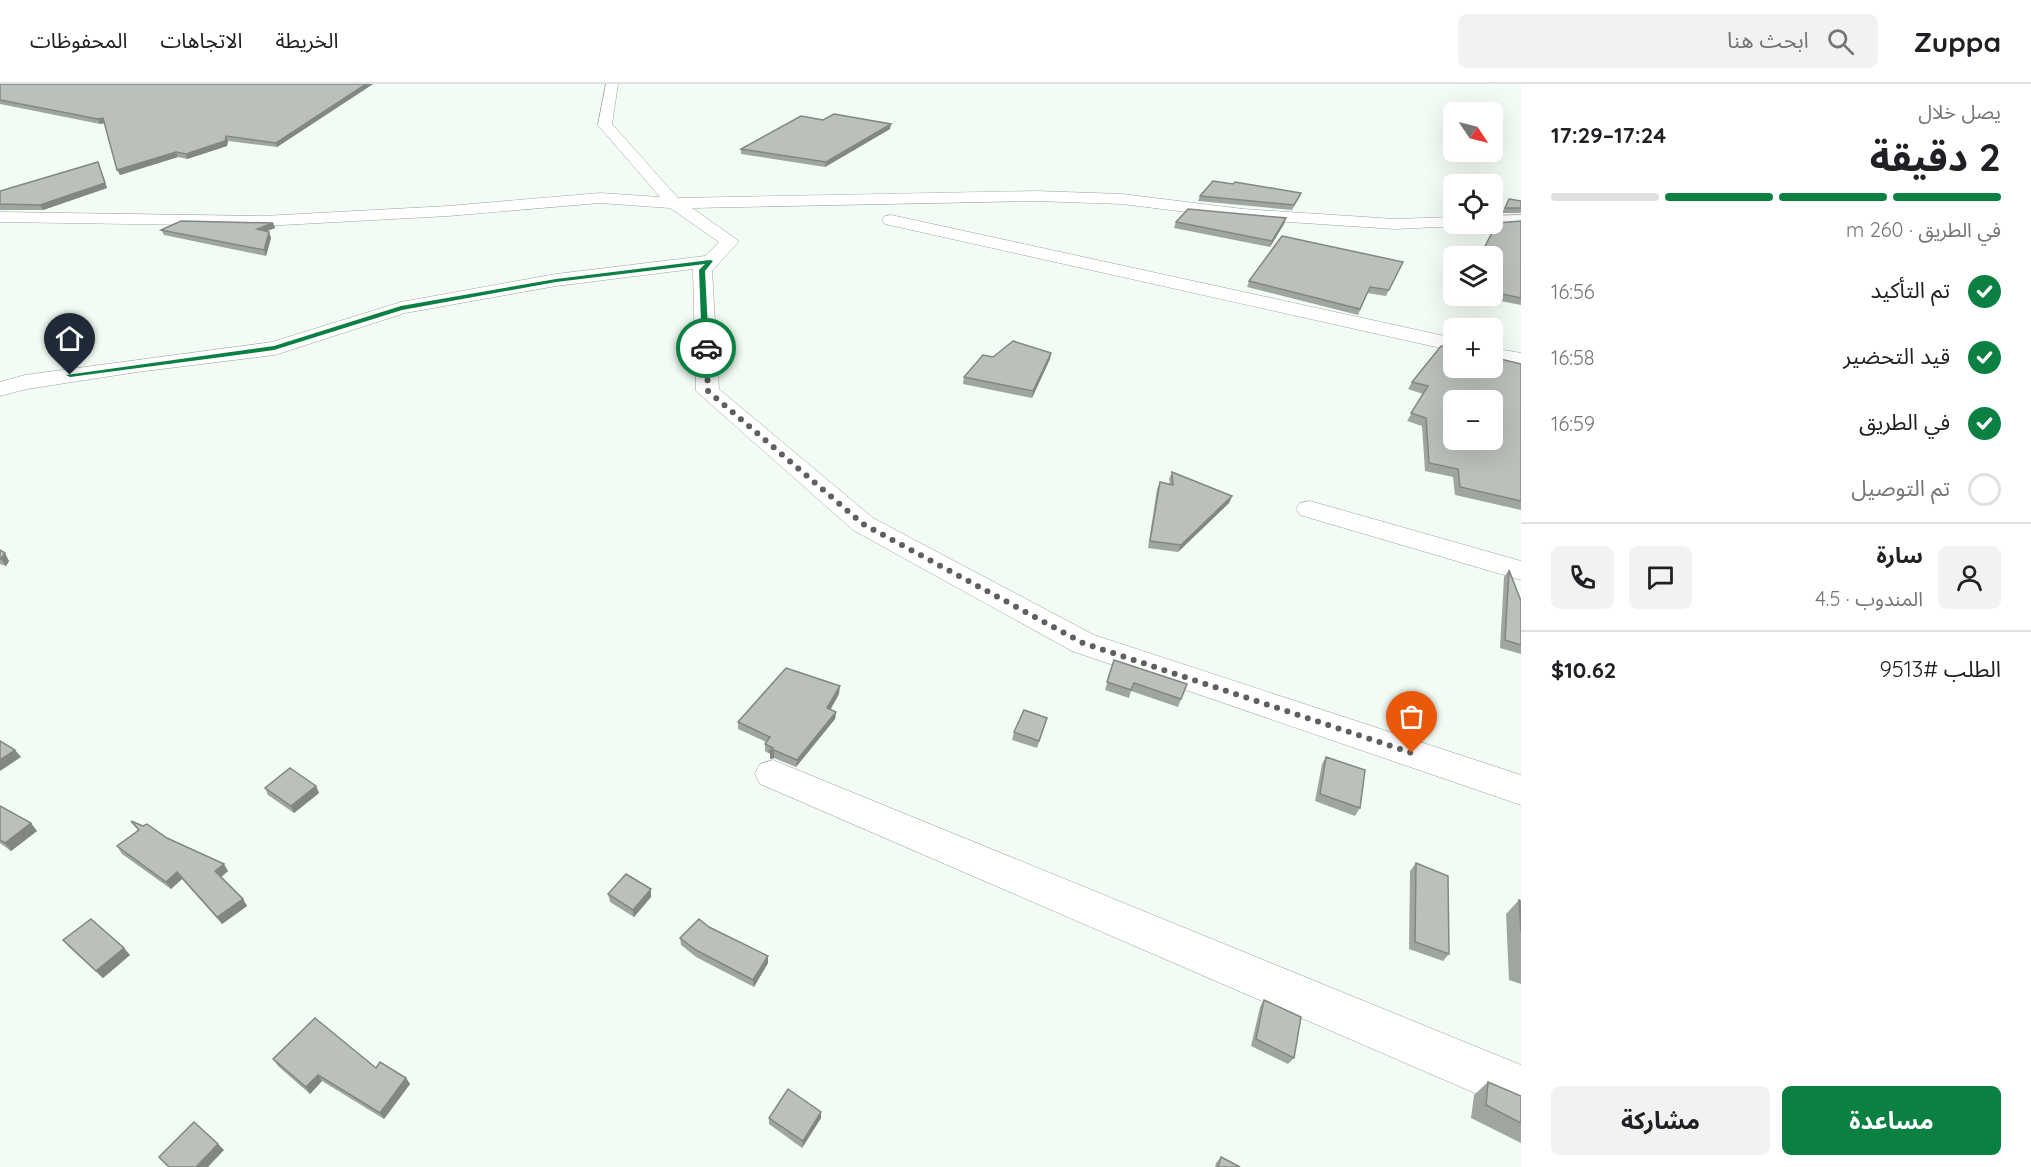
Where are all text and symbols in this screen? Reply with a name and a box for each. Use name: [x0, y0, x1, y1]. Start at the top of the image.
search box: [1458, 14, 1878, 68]
text: Zuppa: [1914, 24, 2001, 59]
icon: search: [1824, 25, 1857, 58]
text: ابحث هنا: [1727, 26, 1809, 54]
text: المحفوظات: [30, 27, 127, 53]
text: الاتجاهات: [160, 27, 242, 53]
text: الخريطة: [275, 27, 338, 53]
text: يصل خلال: [1918, 99, 2001, 124]
north arrow: [1443, 102, 1503, 162]
map controls: [1443, 102, 1503, 450]
text: 17:24–17:29: [1551, 121, 1666, 149]
text: 2 دقيقة: [1870, 132, 2001, 181]
button: locate: [1443, 174, 1503, 234]
text: في الطريق · 260 m: [1846, 217, 2001, 242]
button: layers: [1443, 246, 1503, 306]
icon: check: [1968, 275, 2001, 308]
text: تم التأكيد: [1871, 276, 1950, 304]
text: 16:56: [1551, 279, 1595, 304]
pin: [44, 313, 95, 375]
courier: [676, 318, 736, 378]
button: +: [1443, 318, 1503, 378]
icon: home: [53, 322, 86, 355]
icon: car: [690, 332, 723, 365]
icon: check: [1968, 341, 2001, 374]
text: قيد التحضير: [1843, 342, 1950, 370]
text: 16:58: [1551, 345, 1595, 370]
button: −: [1443, 390, 1503, 450]
icon: check: [1968, 407, 2001, 440]
text: في الطريق: [1859, 408, 1950, 436]
text: 16:59: [1551, 411, 1595, 436]
text: تم التوصيل: [1851, 474, 1950, 502]
text: سارة: [1877, 541, 1923, 569]
button: phone: [1551, 546, 1614, 609]
button: chat: [1629, 546, 1692, 609]
button: person: [1938, 546, 2001, 609]
text: المندوب · 4.5: [1815, 586, 1923, 611]
text: الطلب #9513: [1879, 655, 2001, 683]
text: $10.62: [1551, 656, 1616, 684]
pin: [1386, 691, 1437, 753]
icon: bag: [1395, 700, 1428, 733]
button: مشاركة: [1551, 1086, 1770, 1155]
button: مساعدة: [1782, 1086, 2001, 1155]

